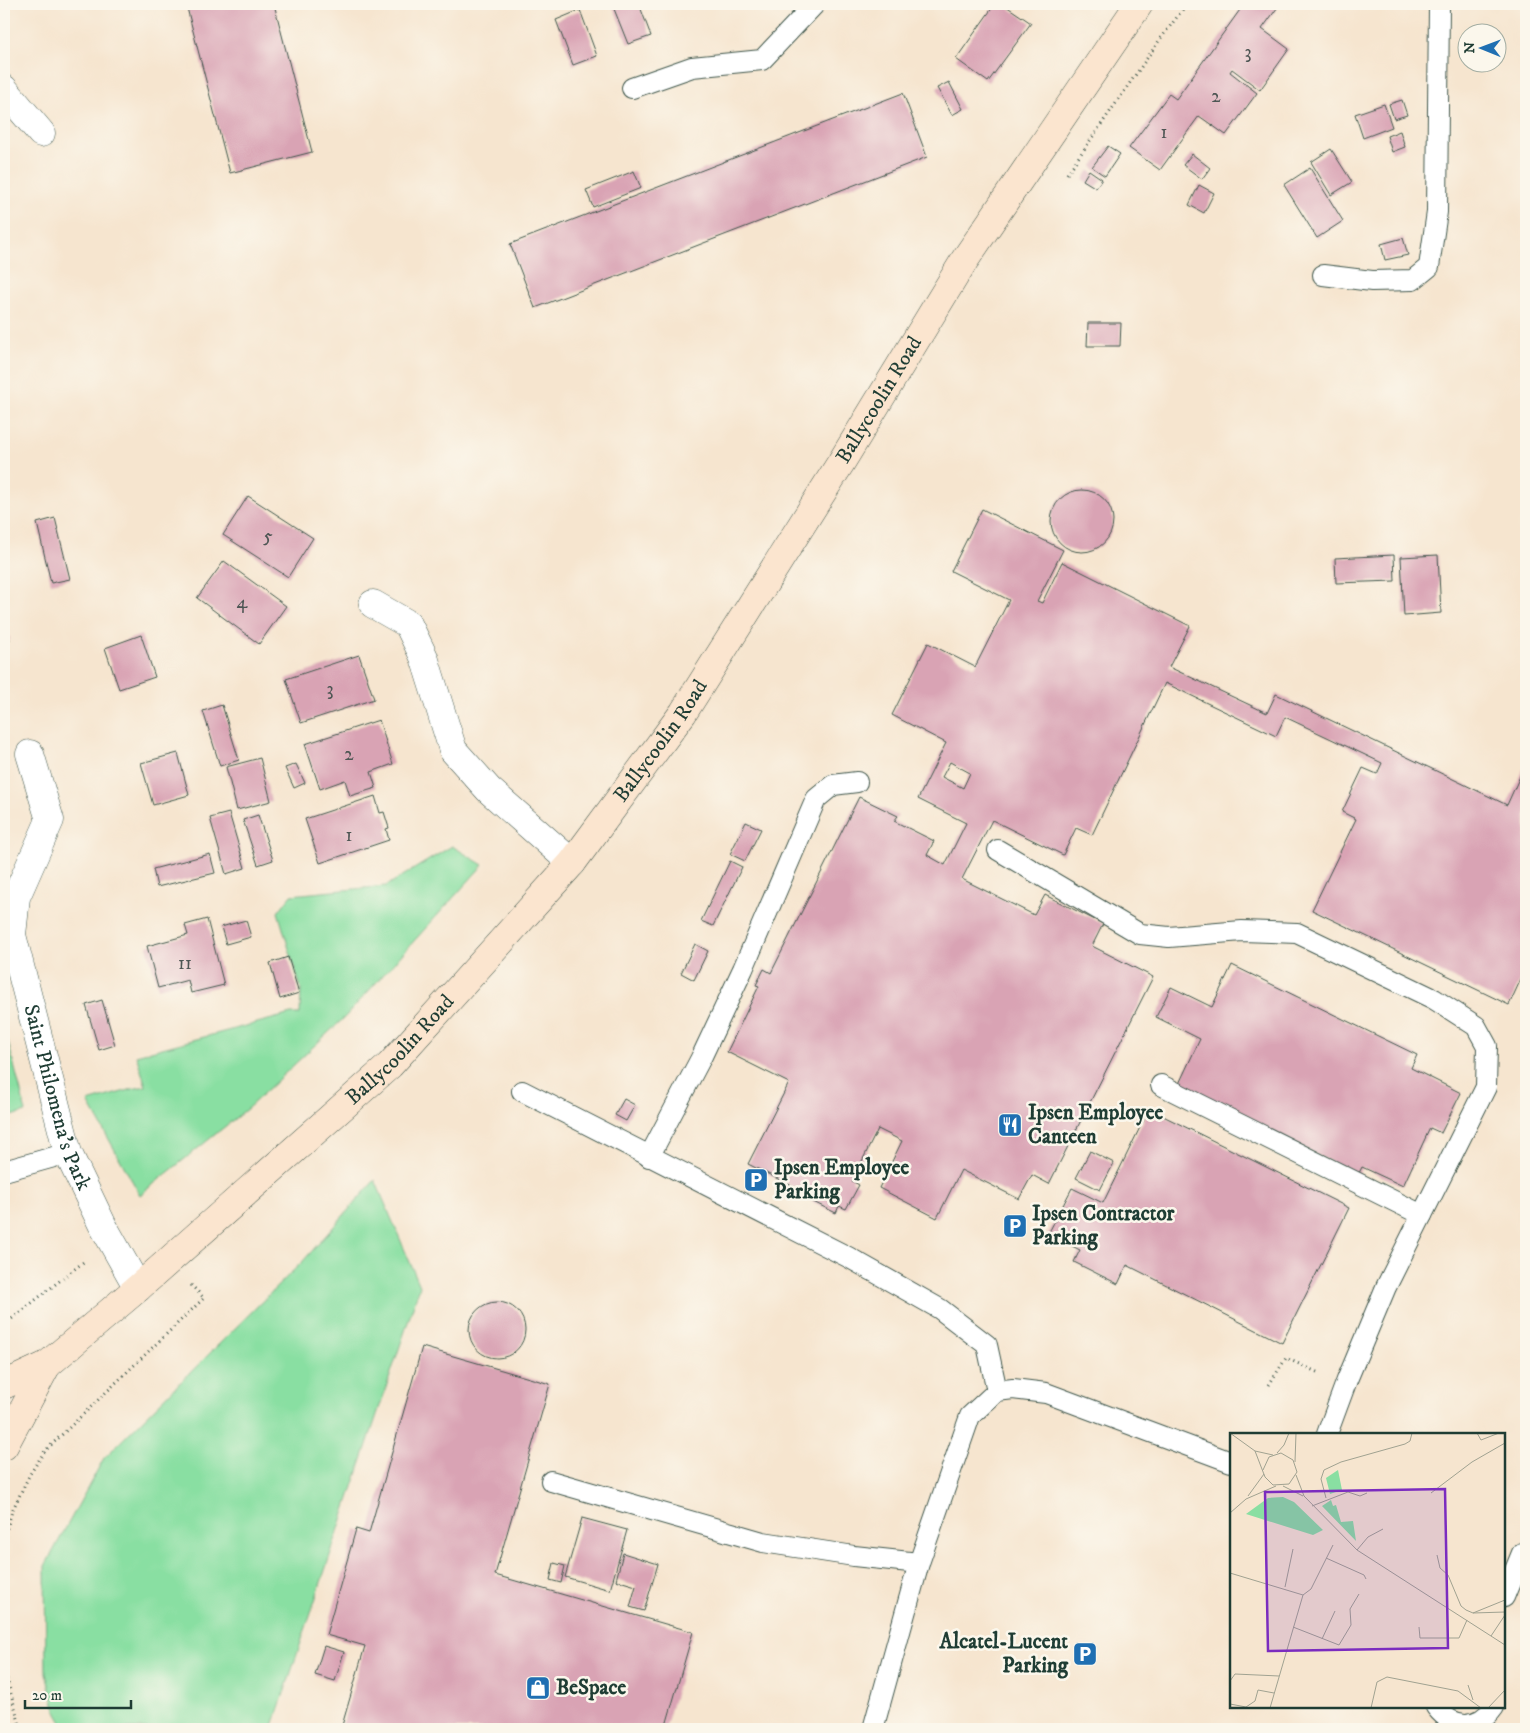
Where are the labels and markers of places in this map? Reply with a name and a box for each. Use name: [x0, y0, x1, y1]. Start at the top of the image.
place label: Ipsen Employee Canteen: [1028, 1100, 1163, 1150]
restaurant icon: Ipsen Employee Canteen: [997, 1112, 1023, 1138]
place label: Ipsen Employee Parking: [774, 1155, 909, 1205]
parking icon: Ipsen Employee Parking: [743, 1167, 769, 1193]
place label: Ipsen Contractor Parking: [1032, 1201, 1176, 1251]
parking icon: Ipsen Contractor Parking: [1002, 1213, 1028, 1239]
place label: Alcatel-Lucent Parking: [939, 1629, 1069, 1679]
parking icon: Alcatel-Lucent Parking: [1072, 1641, 1098, 1667]
shop icon: BeSpace: [525, 1675, 551, 1701]
place label: BeSpace: [556, 1675, 627, 1701]

